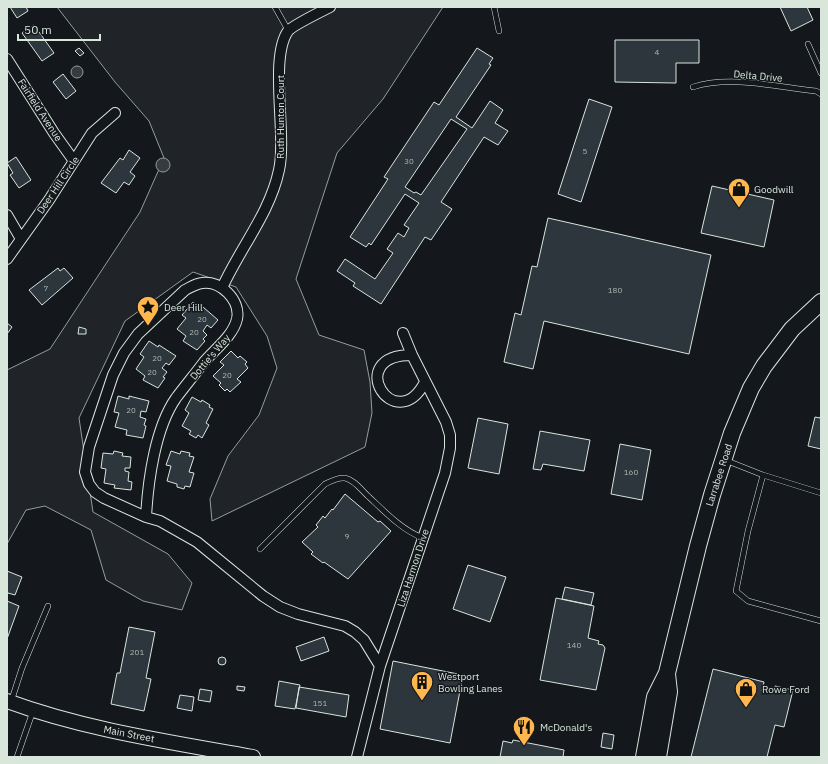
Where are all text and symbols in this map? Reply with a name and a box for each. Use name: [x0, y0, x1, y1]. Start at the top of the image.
scale bar: [18, 16, 100, 42]
text: 50 m: [24, 22, 52, 37]
house number: 4: [655, 47, 660, 57]
street label: Delta Drive: [733, 67, 784, 85]
street label: Ruth Hunton Court: [274, 75, 287, 159]
street label: Fairfield Avenue: [15, 76, 65, 144]
house number: 5: [583, 146, 588, 156]
street label: Deer Hill Circle: [34, 153, 82, 216]
house number: 30: [404, 156, 414, 166]
shop icon: Goodwill: [726, 176, 752, 209]
place label: Goodwill: [754, 183, 794, 196]
house number: 7: [44, 283, 49, 293]
house number: 180: [608, 285, 622, 295]
place icon: Deer Hill: [135, 294, 161, 327]
place label: Deer Hill: [164, 301, 203, 314]
house number: 20: [197, 314, 207, 324]
house number: 20: [189, 327, 199, 337]
street label: Dottie's Way: [187, 331, 233, 383]
house number: 20: [152, 353, 162, 363]
house number: 20: [147, 367, 157, 377]
house number: 20: [222, 370, 232, 380]
house number: 20: [126, 405, 136, 415]
street label: Larrabee Road: [703, 442, 735, 508]
house number: 160: [624, 467, 638, 477]
street label: Liza Harmon Drive: [394, 527, 432, 609]
house number: 9: [345, 531, 350, 541]
house number: 140: [567, 640, 581, 650]
house number: 201: [130, 647, 144, 657]
building icon: Westport Bowling Lanes: [409, 669, 435, 702]
place label: Westport Bowling Lanes: [438, 670, 503, 695]
shop icon: Rowe Ford: [733, 676, 759, 709]
place label: Rowe Ford: [762, 683, 810, 696]
house number: 151: [313, 698, 327, 708]
restaurant icon: McDonald's: [511, 714, 537, 747]
place label: McDonald's: [540, 721, 592, 734]
street label: Main Street: [103, 723, 156, 745]

